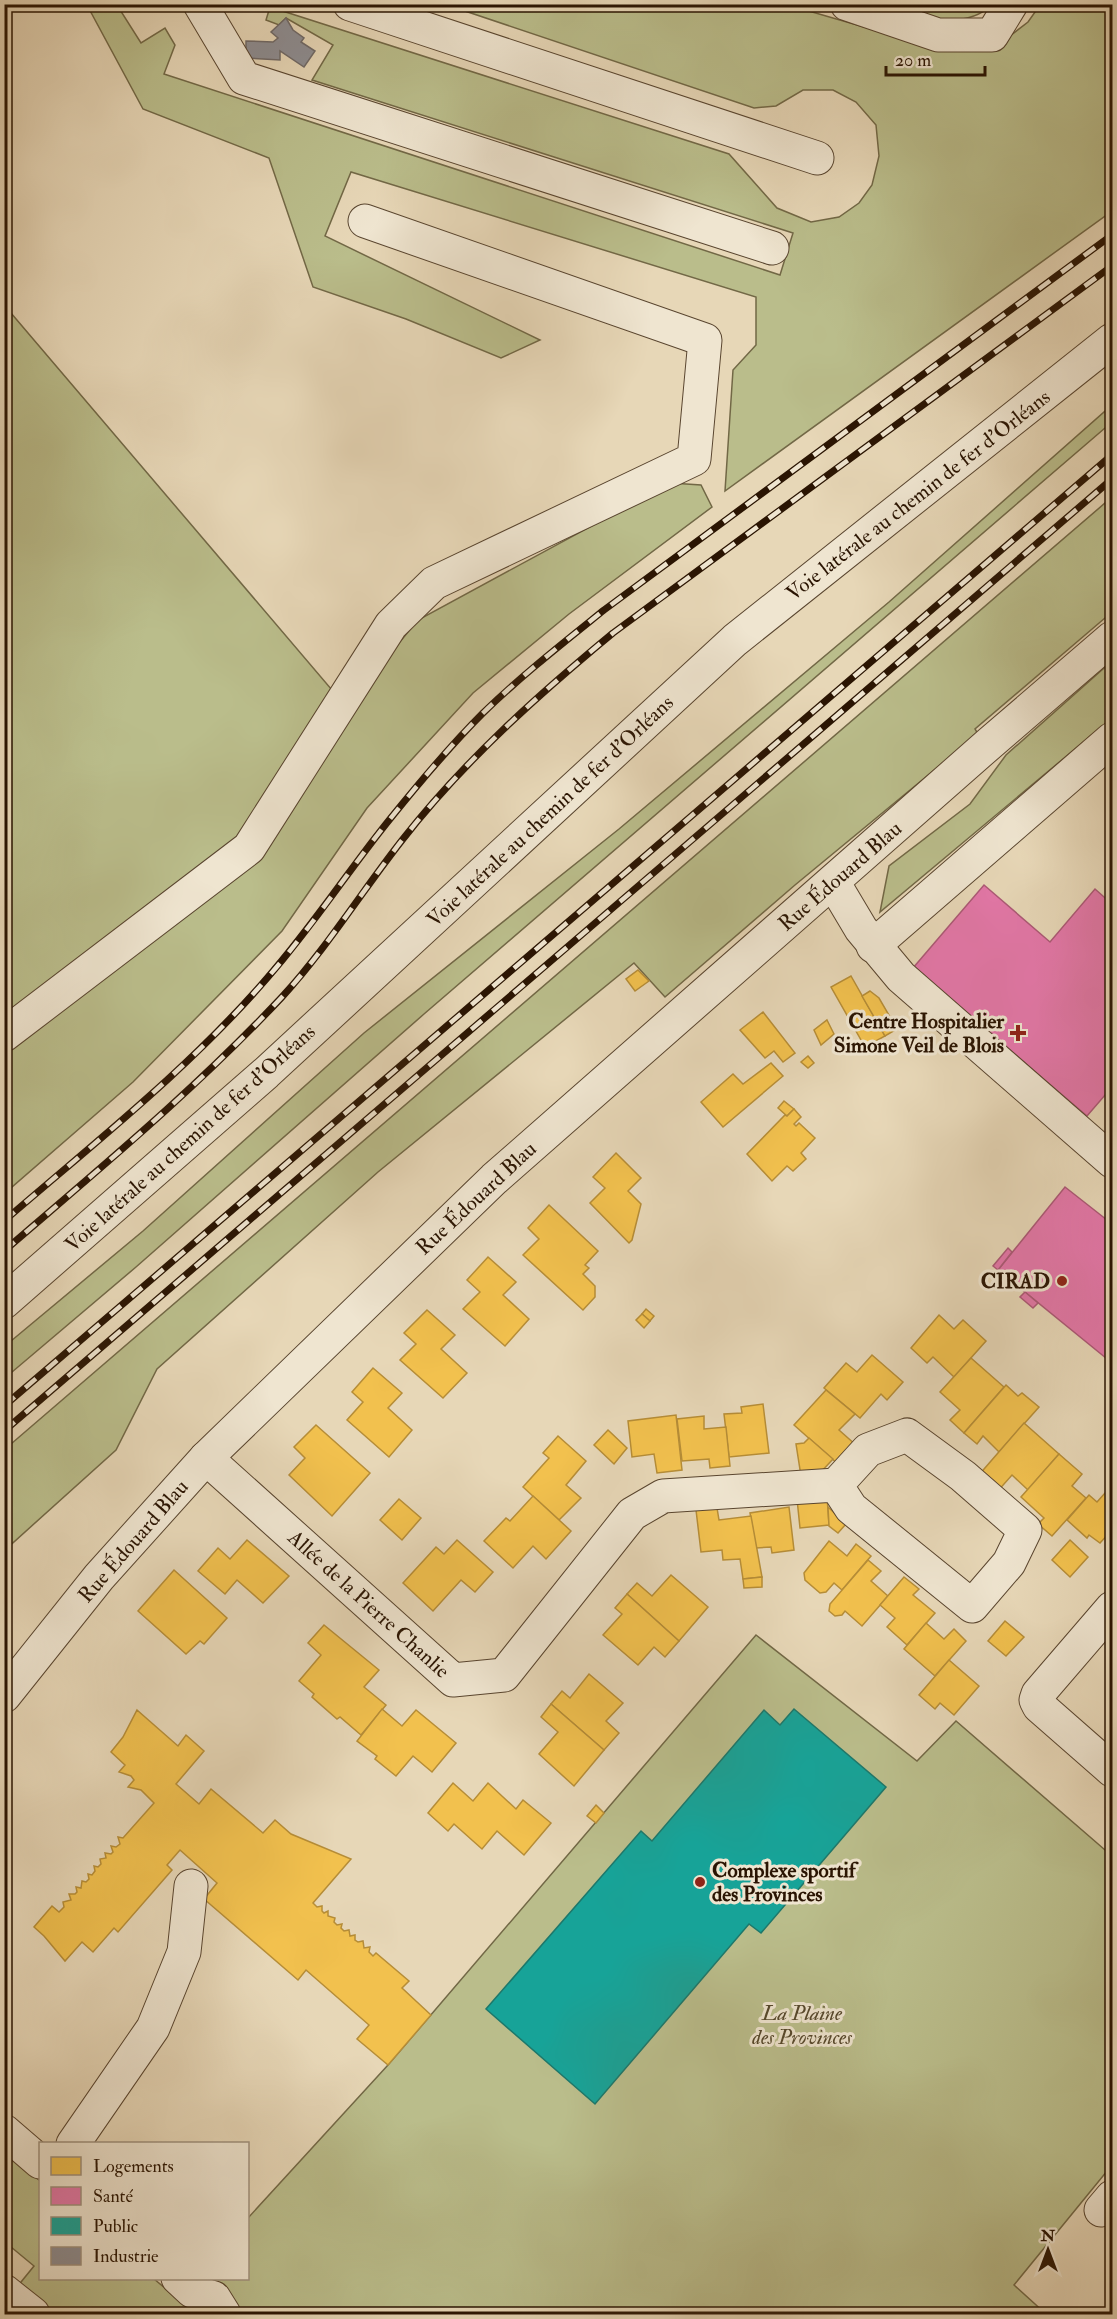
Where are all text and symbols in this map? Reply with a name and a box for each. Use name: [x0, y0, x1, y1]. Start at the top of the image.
scale bar: [886, 39, 985, 77]
text: 20 m: [895, 49, 931, 72]
street label: Voie latérale au chemin de fer d'Orléans: [781, 384, 1056, 607]
street label: Voie latérale au chemin de fer d'Orléans: [421, 690, 680, 933]
street label: Rue Édouard Blau: [773, 815, 908, 937]
place label: Centre Hospitalier Simone Veil de Blois: [834, 1008, 1005, 1059]
street label: Voie latérale au chemin de fer d'Orléans: [59, 1019, 321, 1258]
marker: Centre Hospitalier Simone Veil de Blois: [1009, 1024, 1027, 1042]
street label: Rue Édouard Blau: [410, 1136, 542, 1261]
place label: CIRAD: [981, 1268, 1050, 1295]
marker: CIRAD: [1055, 1274, 1069, 1288]
street label: Rue Édouard Blau: [72, 1474, 194, 1609]
street label: Allée de la Pierre Chanlie: [281, 1524, 455, 1684]
place label: Complexe sportif des Provinces: [712, 1857, 859, 1908]
marker: Complexe sportif des Provinces: [693, 1875, 707, 1889]
park label: La Plaine des Provinces: [751, 2000, 853, 2051]
legend: [39, 2142, 249, 2280]
text: Logements: [93, 2155, 174, 2178]
text: Santé: [93, 2185, 133, 2208]
text: Public: [93, 2215, 138, 2238]
north arrow: [1018, 2220, 1078, 2280]
text: N: [1040, 2226, 1056, 2246]
text: Industrie: [93, 2245, 159, 2268]

